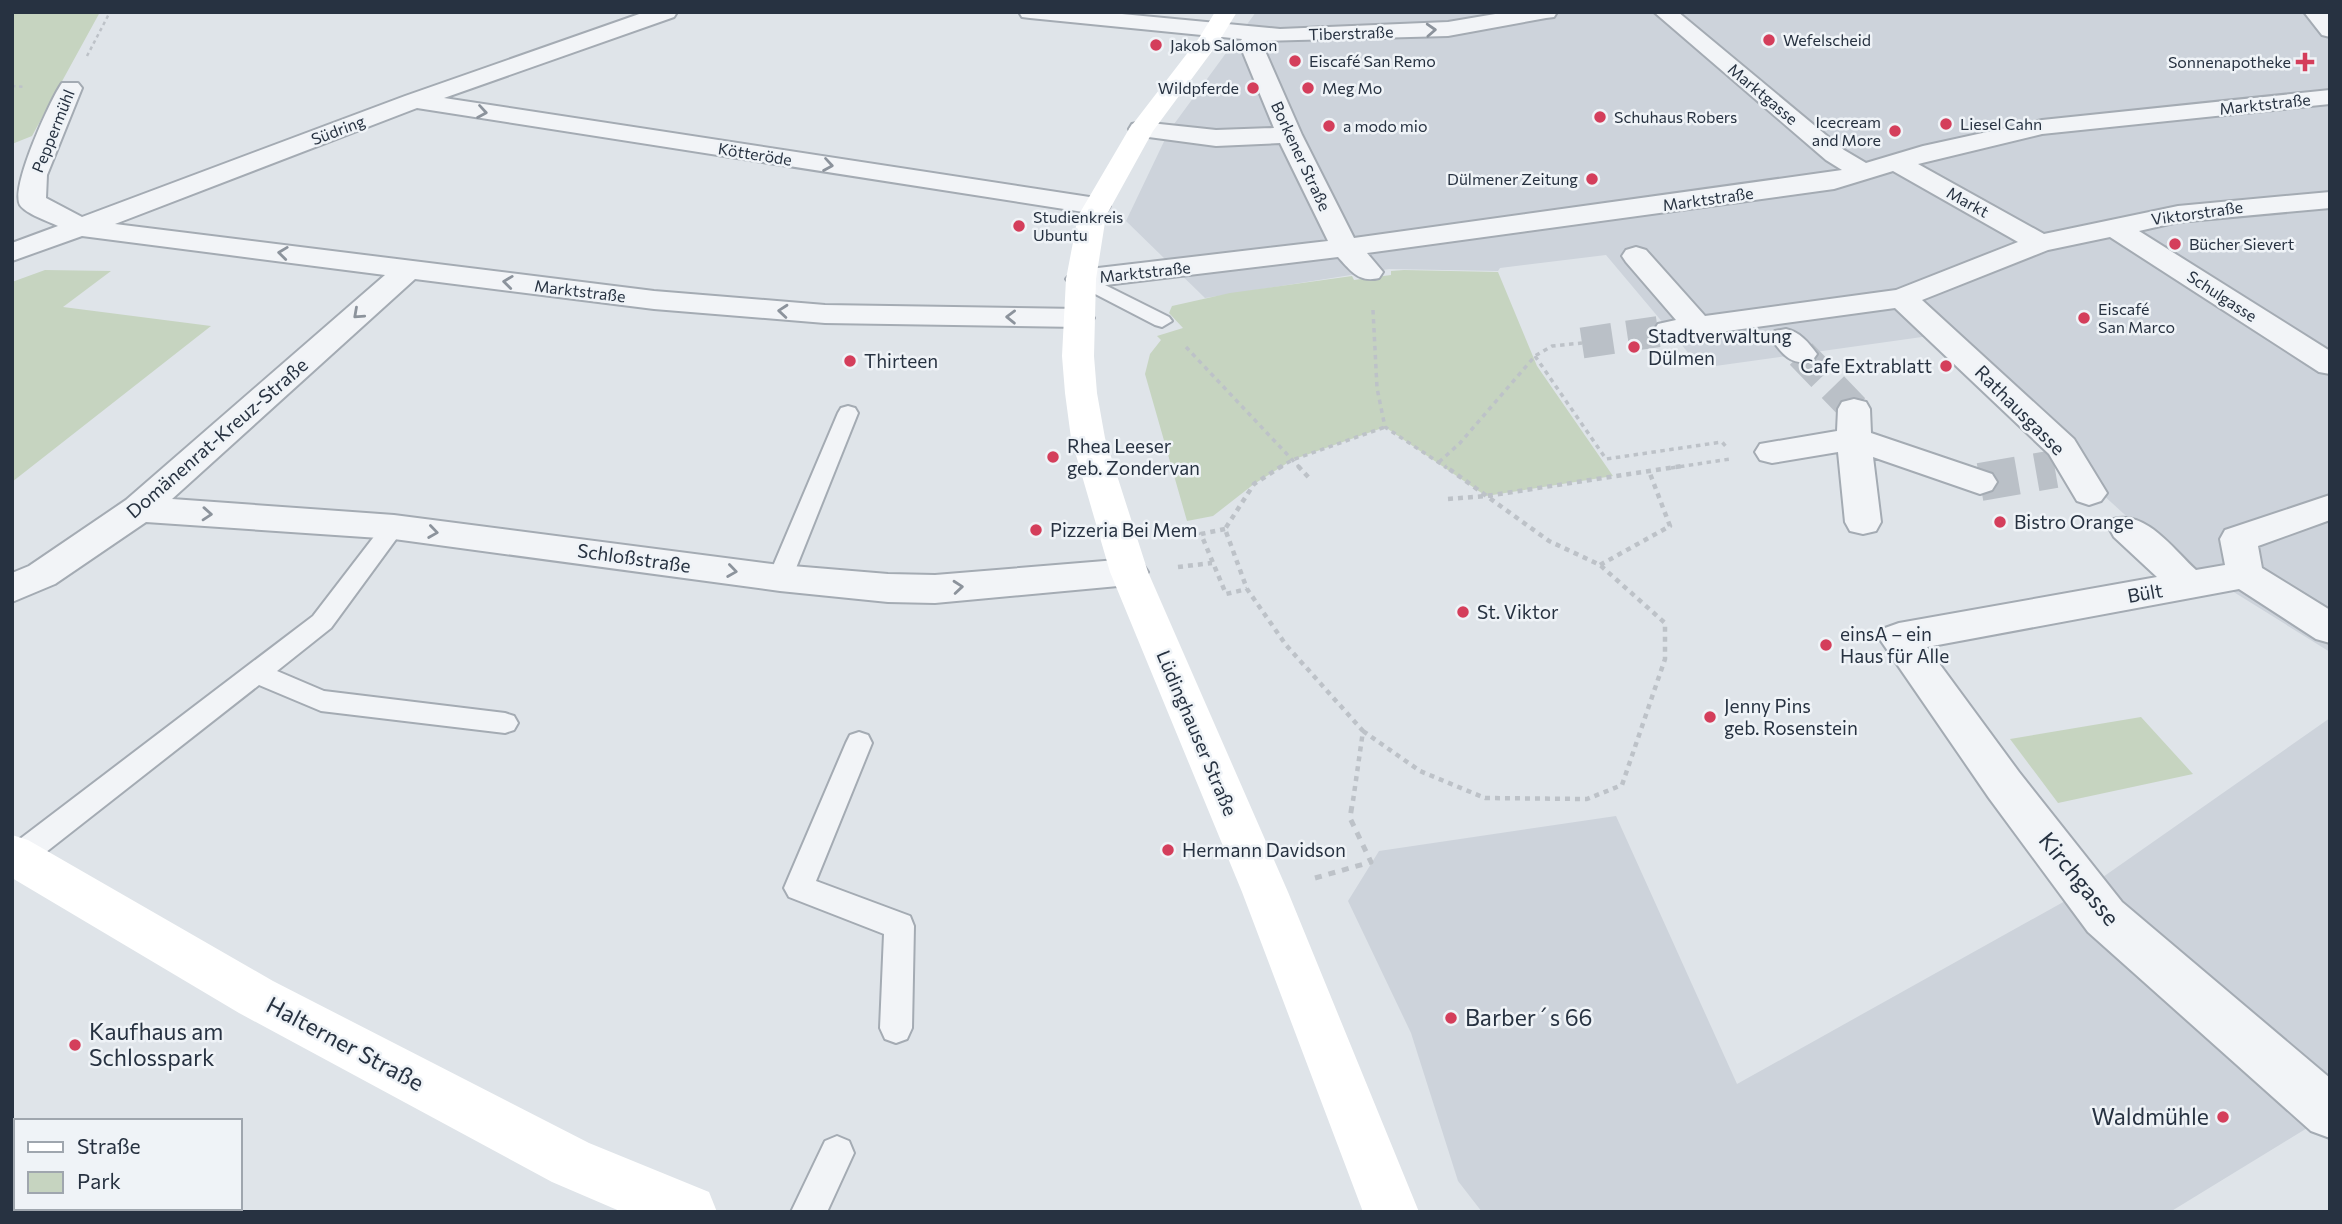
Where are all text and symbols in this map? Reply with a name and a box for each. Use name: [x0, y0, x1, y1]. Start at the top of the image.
street label: Tiberstraße: [1308, 22, 1394, 43]
one-way arrow: [1426, 22, 1437, 37]
place label: Wefelscheid: [1783, 30, 1871, 49]
marker: Wefelscheid: [1761, 32, 1777, 48]
place label: Jakob Salomon: [1170, 35, 1277, 54]
marker: Jakob Salomon: [1148, 37, 1164, 53]
place label: Eiscafé San Remo: [1309, 51, 1436, 70]
place label: Sonnenapotheke: [2168, 52, 2291, 71]
marker: Eiscafé San Remo: [1287, 53, 1303, 69]
marker: Sonnenapotheke: [2297, 54, 2313, 70]
street label: Marktgasse: [1725, 59, 1802, 128]
place label: Wildpferde: [1158, 78, 1239, 97]
place label: Meg Mo: [1322, 78, 1382, 97]
marker: Wildpferde: [1245, 80, 1261, 96]
marker: Meg Mo: [1300, 80, 1316, 96]
street label: Peppermühl: [27, 86, 78, 175]
street label: Marktstraße: [2218, 89, 2312, 118]
street label: Borkener Straße: [1268, 98, 1335, 214]
one-way arrow: [476, 104, 487, 119]
place label: Schuhaus Robers: [1614, 107, 1737, 126]
marker: Schuhaus Robers: [1592, 109, 1608, 125]
street label: Südring: [308, 111, 368, 148]
place label: Icecream and More: [1812, 112, 1881, 149]
place label: Liesel Cahn: [1960, 114, 2042, 133]
place label: a modo mio: [1343, 116, 1427, 135]
marker: Liesel Cahn: [1938, 116, 1954, 132]
marker: a modo mio: [1321, 118, 1337, 134]
marker: Icecream and More: [1887, 123, 1903, 139]
street label: Kötteröde: [717, 138, 793, 169]
one-way arrow: [822, 157, 833, 172]
place label: Dülmener Zeitung: [1447, 169, 1578, 188]
marker: Dülmener Zeitung: [1584, 171, 1600, 187]
street label: Markt: [1944, 182, 1993, 221]
street label: Marktstraße: [1661, 183, 1755, 214]
street label: Viktorstraße: [2150, 197, 2244, 228]
place label: Studienkreis Ubuntu: [1033, 207, 1123, 244]
marker: Studienkreis Ubuntu: [1011, 218, 1027, 234]
place label: Bücher Sievert: [2189, 234, 2295, 253]
marker: Bücher Sievert: [2167, 236, 2183, 252]
one-way arrow: [277, 246, 289, 261]
street label: Marktstraße: [1098, 257, 1192, 286]
street label: Schulgasse: [2184, 266, 2261, 325]
one-way arrow: [503, 274, 514, 289]
street label: Marktstraße: [533, 275, 627, 306]
place label: Eiscafé San Marco: [2098, 299, 2175, 336]
one-way arrow: [778, 304, 789, 319]
one-way arrow: [353, 306, 366, 319]
one-way arrow: [1005, 309, 1015, 325]
marker: Eiscafé San Marco: [2076, 310, 2092, 326]
place label: Stadtverwaltung Dülmen: [1648, 324, 1792, 369]
marker: Stadtverwaltung Dülmen: [1626, 339, 1642, 355]
place label: Thirteen: [864, 349, 938, 372]
street label: Domänenrat-Kreuz-Straße: [121, 353, 312, 523]
marker: Thirteen: [842, 353, 858, 369]
place label: Cafe Extrablatt: [1800, 354, 1932, 377]
marker: Cafe Extrablatt: [1938, 358, 1954, 374]
street label: Rathausgasse: [1971, 360, 2070, 459]
place label: Rhea Leeser geb. Zondervan: [1067, 434, 1200, 479]
marker: Rhea Leeser geb. Zondervan: [1045, 449, 1061, 465]
one-way arrow: [202, 506, 213, 521]
place label: Bistro Orange: [2014, 510, 2134, 533]
marker: Bistro Orange: [1992, 514, 2008, 530]
place label: Pizzeria Bei Mem: [1050, 518, 1197, 541]
marker: Pizzeria Bei Mem: [1028, 522, 1044, 538]
one-way arrow: [428, 524, 439, 539]
street label: Schloßstraße: [576, 538, 692, 577]
one-way arrow: [726, 564, 738, 579]
street label: Bült: [2125, 578, 2165, 607]
one-way arrow: [953, 580, 964, 595]
place label: St. Viktor: [1477, 600, 1559, 623]
marker: St. Viktor: [1455, 604, 1471, 620]
place label: einsA – ein Haus für Alle: [1840, 622, 1949, 667]
marker: einsA – ein Haus für Alle: [1818, 637, 1834, 653]
street label: Lüdinghauser Straße: [1152, 647, 1243, 819]
place label: Jenny Pins geb. Rosenstein: [1724, 694, 1858, 739]
marker: Jenny Pins geb. Rosenstein: [1702, 709, 1718, 725]
street label: Kirchgasse: [2034, 826, 2126, 931]
place label: Hermann Davidson: [1182, 838, 1346, 861]
marker: Hermann Davidson: [1160, 842, 1176, 858]
street label: Halterner Straße: [262, 990, 429, 1096]
place label: Barber´s 66: [1465, 1003, 1593, 1031]
marker: Barber´s 66: [1443, 1010, 1459, 1026]
place label: Kaufhaus am Schlosspark: [89, 1017, 223, 1071]
marker: Kaufhaus am Schlosspark: [67, 1037, 83, 1053]
place label: Waldmühle: [2092, 1102, 2209, 1130]
marker: Waldmühle: [2215, 1109, 2231, 1125]
legend: [14, 1119, 242, 1210]
text: Straße: [77, 1133, 141, 1158]
text: Park: [77, 1168, 121, 1193]

